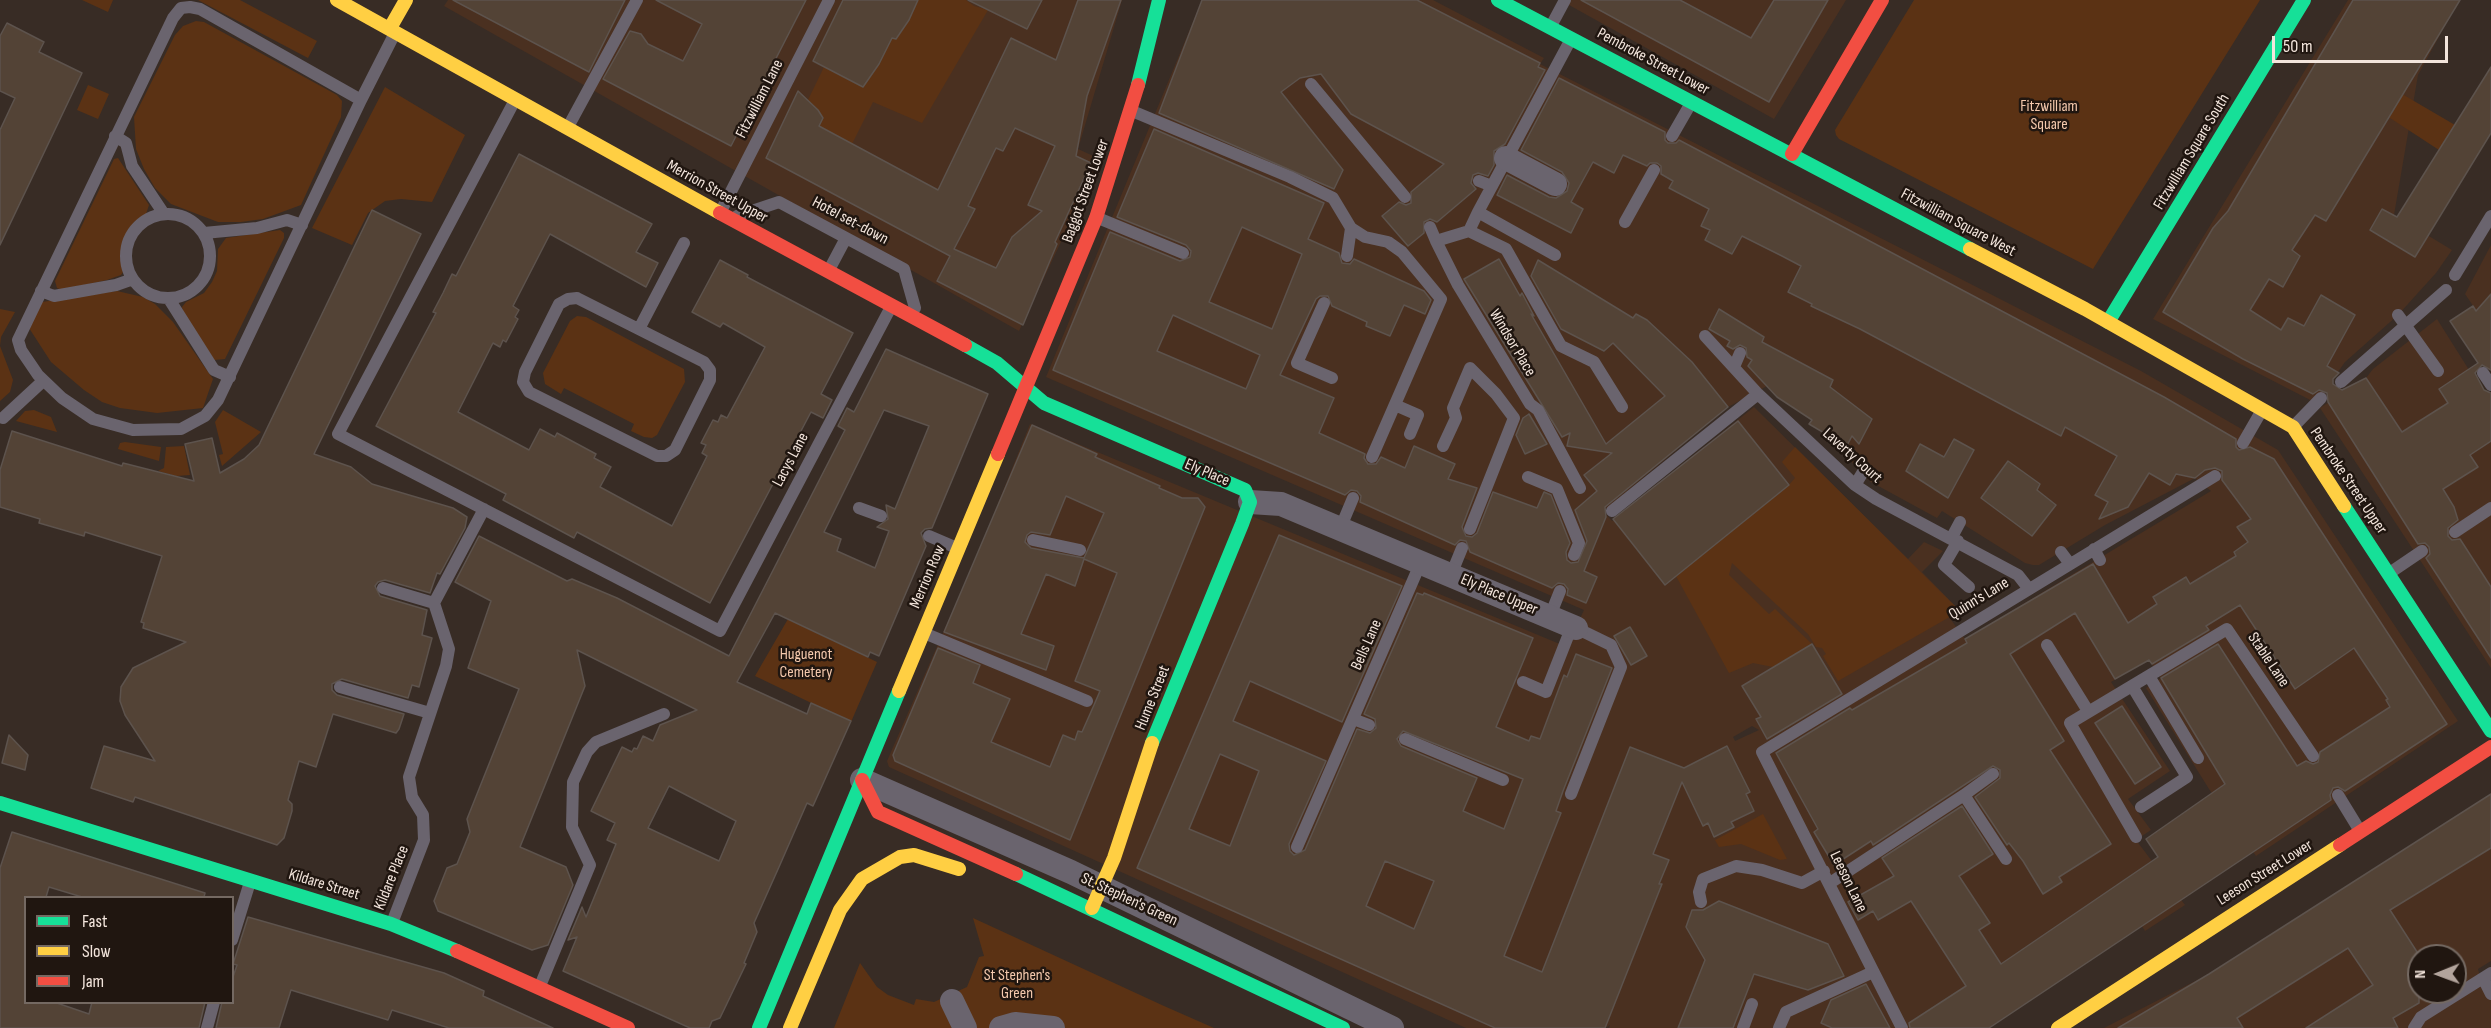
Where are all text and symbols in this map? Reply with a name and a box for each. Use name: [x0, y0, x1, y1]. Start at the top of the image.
street label: Pembroke Street Lower: [1594, 24, 1712, 100]
scale bar: [2275, 24, 2450, 62]
text: 50 m: [2283, 36, 2313, 57]
street label: Fitzwilliam Lane: [732, 57, 788, 141]
street label: Fitzwilliam Square South: [2150, 91, 2234, 213]
park label: Fitzwilliam Square: [2020, 97, 2078, 135]
street label: Baggot Street Lower: [1058, 137, 1114, 245]
street label: Merrion Street Upper: [663, 156, 771, 228]
street label: Fitzwilliam Square West: [1897, 185, 2019, 261]
street label: Hotel set-down: [809, 193, 891, 249]
street label: Windsor Place: [1484, 306, 1540, 380]
street label: Laverty Court: [1818, 424, 1886, 488]
street label: Pembroke Street Upper: [2305, 424, 2391, 538]
street label: Lacys Lane: [769, 430, 813, 490]
street label: Ely Place: [1182, 455, 1232, 491]
street label: Merrion Row: [906, 542, 950, 612]
street label: Ely Place Upper: [1458, 570, 1540, 620]
street label: Quinn's Lane: [1945, 574, 2013, 624]
street label: Bells Lane: [1347, 617, 1387, 673]
street label: Stable Lane: [2243, 629, 2293, 691]
park label: Huguenot Cemetery: [780, 645, 832, 683]
street label: Hume Street: [1131, 663, 1175, 733]
street label: Leeson Street Lower: [2214, 836, 2316, 910]
street label: Kildare Place: [370, 843, 414, 913]
street label: Leeson Lane: [1825, 848, 1871, 916]
street label: Kildare Street: [286, 865, 362, 905]
street label: St. Stephen's Green: [1078, 869, 1180, 931]
legend: [24, 896, 234, 1004]
text: Fast: [82, 911, 107, 932]
text: Slow: [82, 941, 111, 962]
north arrow: [2407, 944, 2467, 1004]
park label: St Stephen's Green: [984, 966, 1050, 1004]
text: N: [2411, 970, 2430, 979]
text: Jam: [82, 971, 104, 992]

